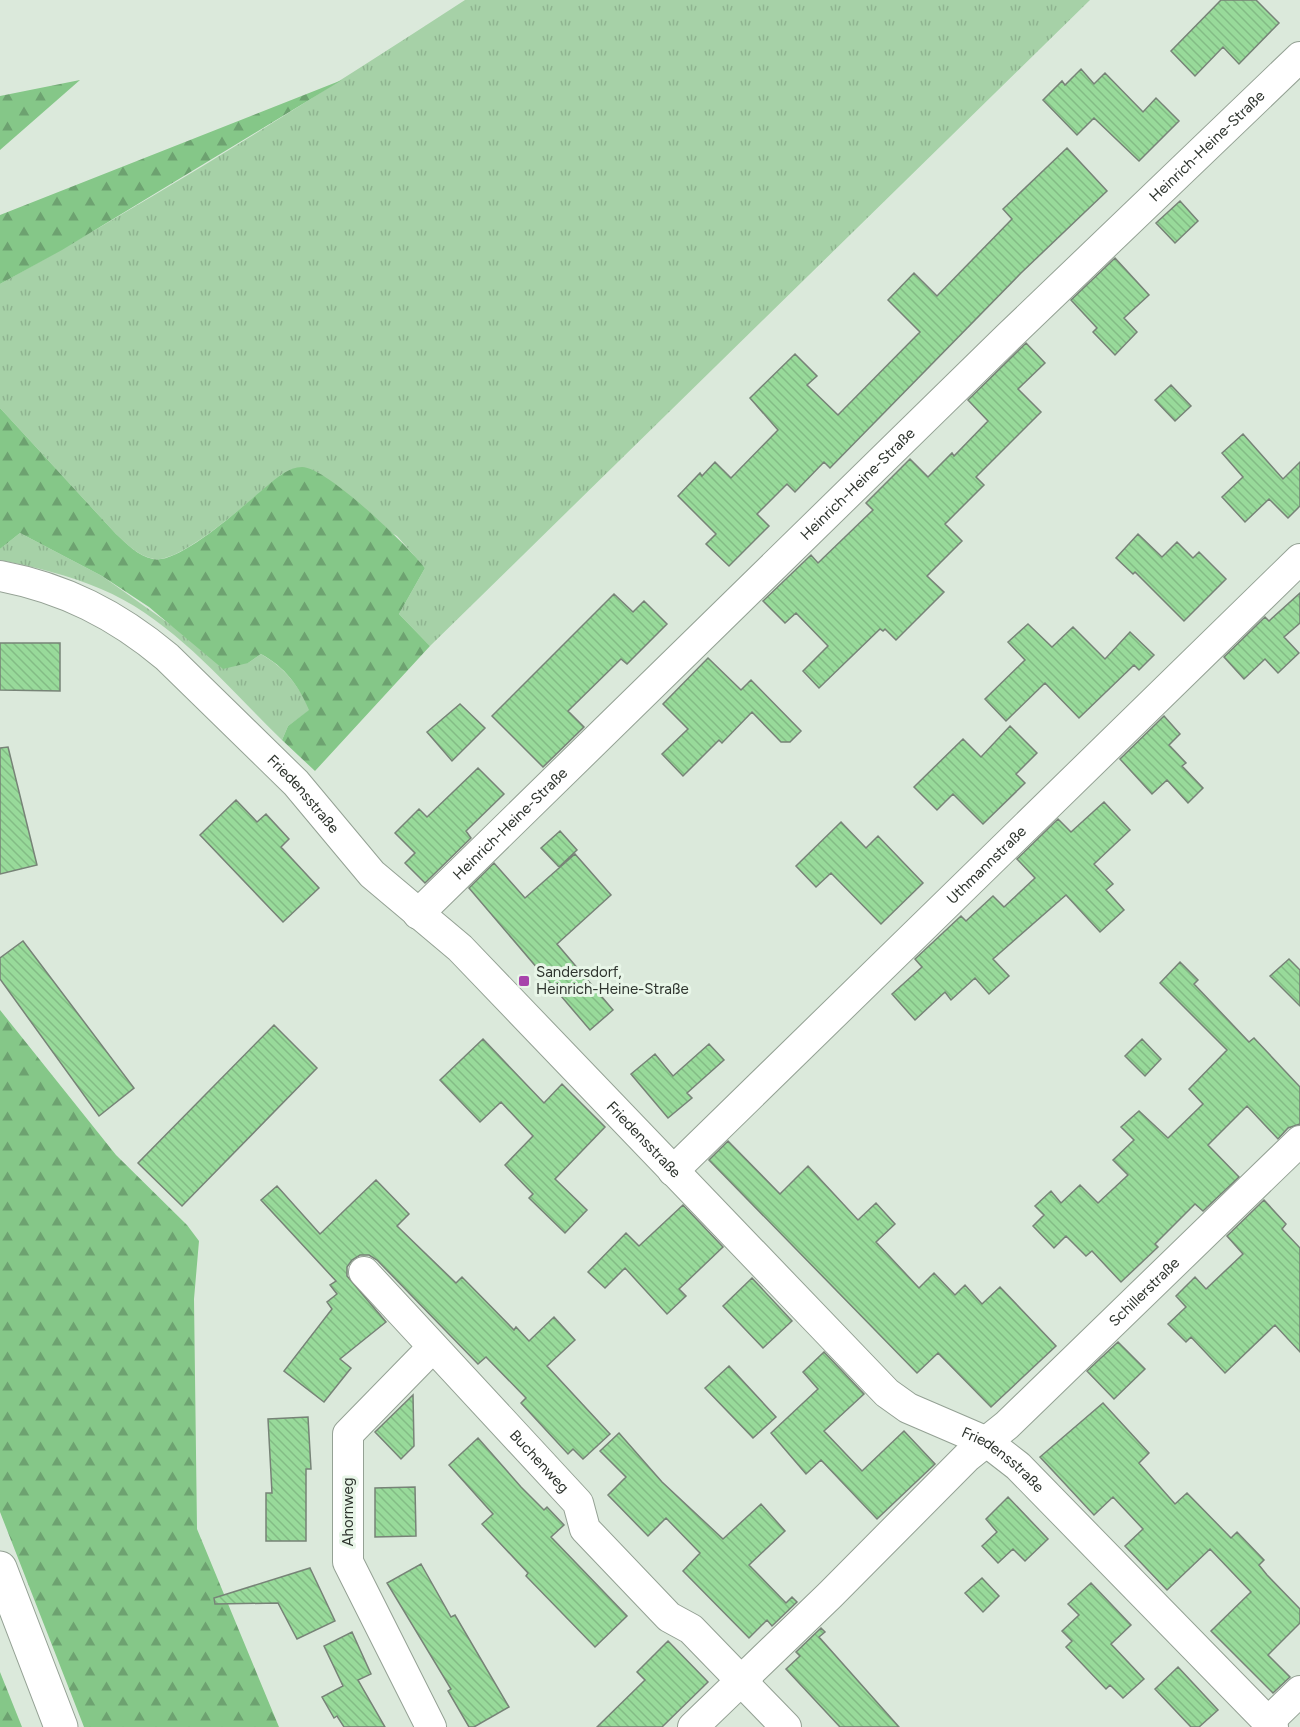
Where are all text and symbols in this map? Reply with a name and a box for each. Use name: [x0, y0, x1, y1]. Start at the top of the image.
street label: Heinrich-Heine-Straße: [1146, 87, 1268, 206]
street label: Heinrich-Heine-Straße: [797, 424, 919, 544]
street label: Friedensstraße: [263, 751, 343, 837]
street label: Heinrich-Heine-Straße: [449, 764, 571, 884]
street label: Uthmannstraße: [943, 822, 1030, 908]
place label: Sandersdorf, Heinrich-Heine-Straße: [536, 963, 689, 998]
marker: Sandersdorf, Heinrich-Heine-Straße: [517, 974, 531, 988]
street label: Friedensstraße: [603, 1097, 685, 1182]
street label: Schillerstraße: [1105, 1254, 1183, 1330]
street label: Friedensstraße: [959, 1423, 1048, 1496]
street label: Buchenweg: [506, 1426, 573, 1496]
street label: Ahornweg: [339, 1477, 357, 1547]

